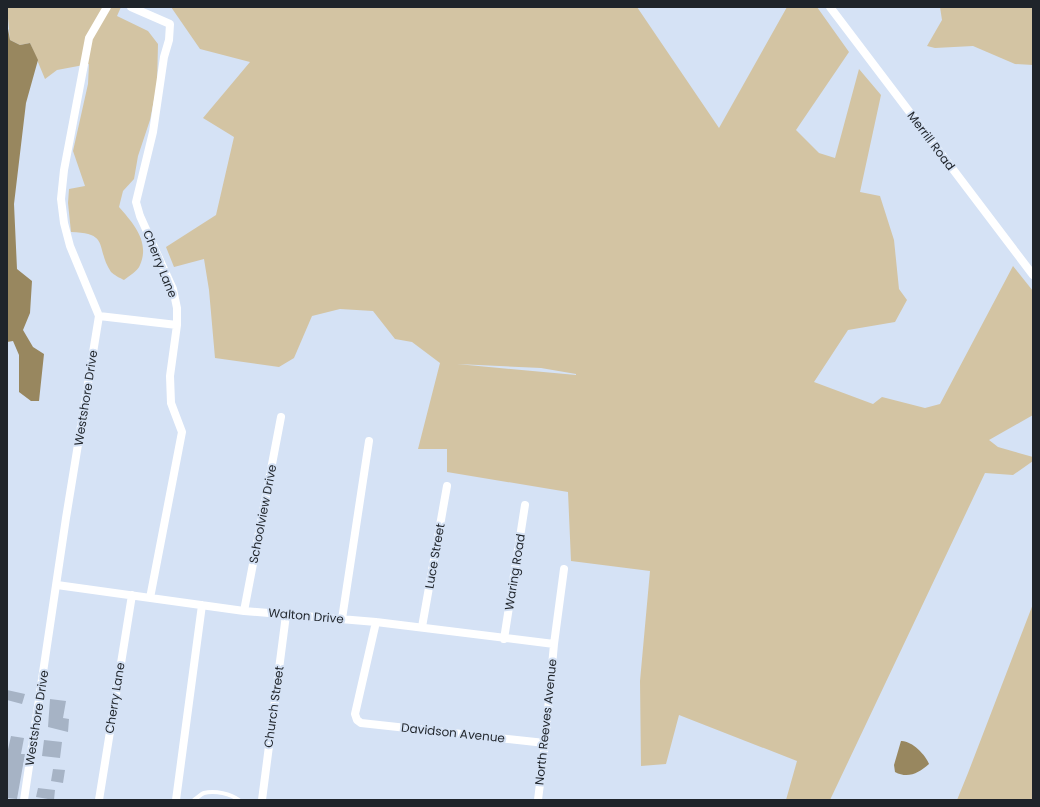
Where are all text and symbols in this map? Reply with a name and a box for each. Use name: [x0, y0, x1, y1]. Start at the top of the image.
street label: Merrill Road: [904, 108, 959, 174]
street label: Cherry Lane: [139, 227, 182, 300]
street label: Westshore Drive: [70, 349, 101, 447]
street label: Schoolview Drive: [245, 463, 280, 565]
street label: Luce Street: [420, 522, 449, 590]
street label: Waring Road: [500, 532, 529, 612]
street label: Walton Drive: [268, 604, 345, 627]
street label: North Reeves Avenue: [530, 658, 561, 786]
street label: Cherry Lane: [101, 661, 129, 735]
street label: Church Street: [259, 665, 288, 749]
street label: Westshore Drive: [21, 669, 52, 767]
street label: Davidson Avenue: [400, 719, 506, 746]

